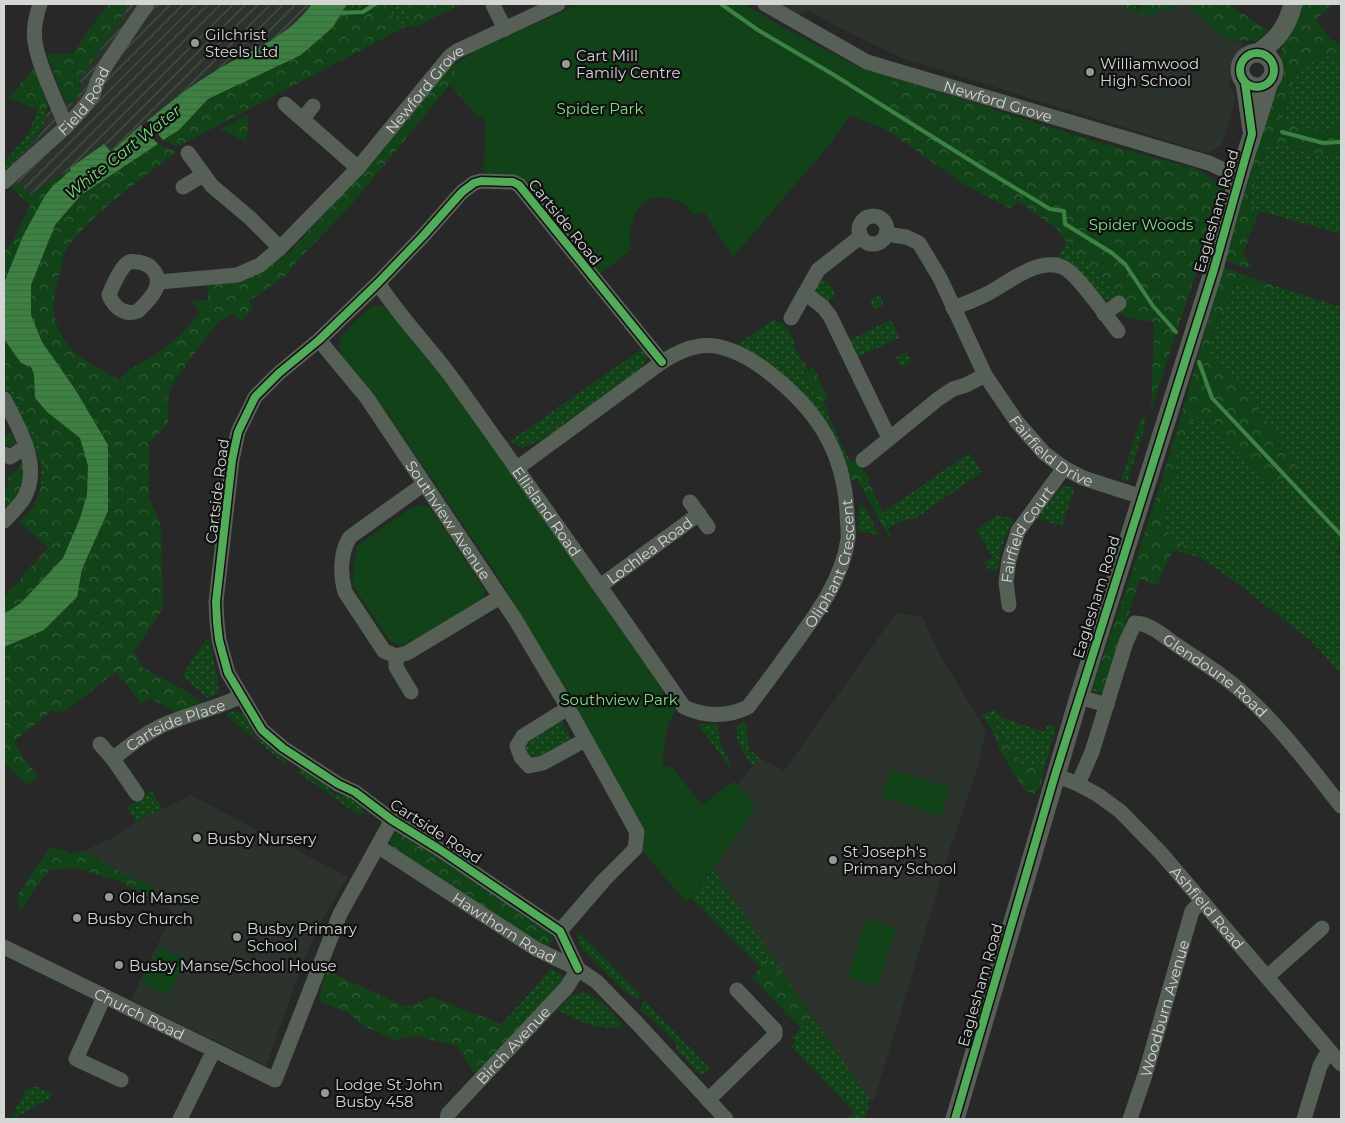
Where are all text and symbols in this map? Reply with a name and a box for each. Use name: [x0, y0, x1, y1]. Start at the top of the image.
place label: Gilchrist Steels Ltd: [205, 25, 278, 61]
marker: Gilchrist Steels Ltd: [189, 37, 201, 49]
street label: Newford Grove: [381, 40, 467, 137]
place label: Cart Mill Family Centre: [576, 46, 680, 82]
place label: Williamwood High School: [1100, 54, 1199, 90]
marker: Cart Mill Family Centre: [560, 58, 572, 70]
street label: Field Road: [54, 63, 113, 139]
marker: Williamwood High School: [1084, 66, 1096, 78]
street label: Newford Grove: [942, 76, 1055, 126]
park label: Spider Park: [557, 99, 643, 118]
water label: White Cart Water: [61, 101, 185, 203]
street label: Eaglesham Road: [1189, 147, 1243, 275]
street label: Cartside Road: [524, 175, 606, 269]
park label: Spider Woods: [1089, 215, 1193, 234]
street label: Fairfield Drive: [1006, 412, 1096, 490]
street label: Cartside Road: [201, 438, 233, 544]
street label: Southview Avenue: [402, 457, 495, 583]
street label: Ellisland Road: [509, 462, 585, 560]
street label: Fairfield Court: [997, 482, 1057, 584]
street label: Oliphant Crescent: [800, 498, 858, 632]
street label: Lochlea Road: [603, 513, 696, 588]
street label: Eaglesham Road: [1068, 533, 1124, 661]
street label: Glendoune Road: [1159, 629, 1272, 721]
park label: Southview Park: [560, 690, 678, 709]
street label: Cartside Place: [122, 695, 228, 755]
street label: Cartside Road: [387, 794, 485, 868]
place label: Busby Nursery: [207, 829, 317, 848]
marker: Busby Nursery: [191, 832, 203, 844]
place label: St Joseph's Primary School: [843, 842, 957, 878]
marker: St Joseph's Primary School: [827, 854, 839, 866]
street label: Ashfield Road: [1167, 862, 1248, 953]
place label: Old Manse: [119, 888, 199, 907]
street label: Hawthorn Road: [449, 888, 559, 967]
marker: Old Manse: [103, 891, 115, 903]
place label: Busby Church: [87, 909, 193, 928]
marker: Busby Church: [71, 912, 83, 924]
place label: Busby Primary School: [247, 919, 358, 955]
street label: Eaglesham Road: [953, 921, 1007, 1049]
marker: Busby Primary School: [231, 931, 243, 943]
street label: Woodburn Avenue: [1135, 937, 1193, 1079]
place label: Busby Manse/School House: [129, 956, 337, 975]
marker: Busby Manse/School House: [113, 959, 125, 971]
street label: Church Road: [91, 983, 188, 1044]
street label: Birch Avenue: [472, 1002, 554, 1088]
place label: Lodge St John Busby 458: [335, 1075, 443, 1111]
marker: Lodge St John Busby 458: [319, 1087, 331, 1099]

